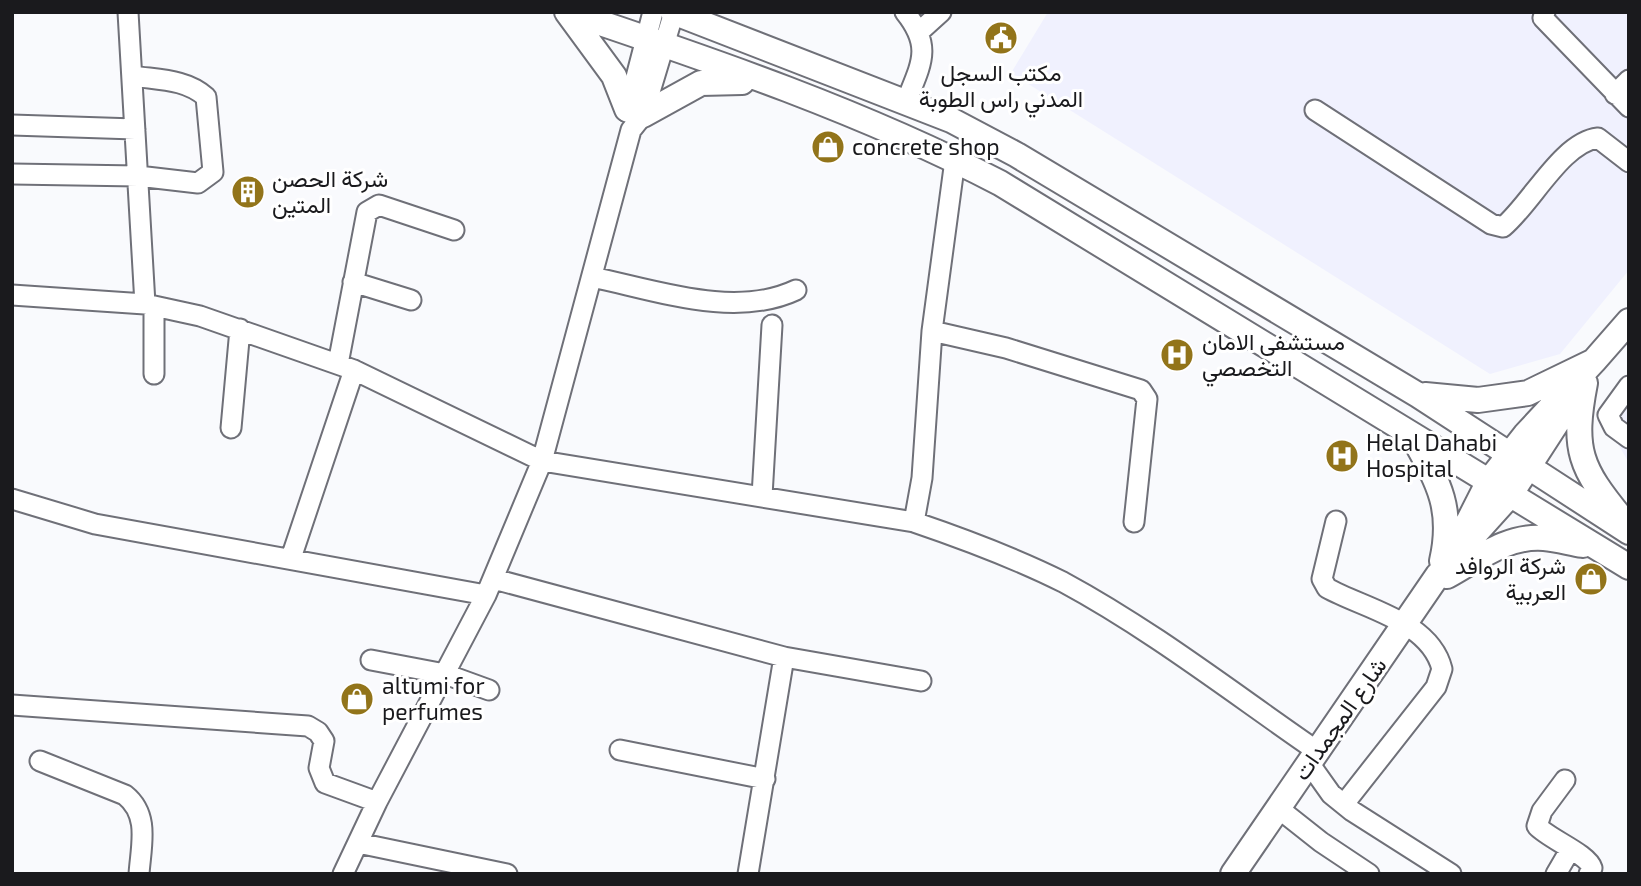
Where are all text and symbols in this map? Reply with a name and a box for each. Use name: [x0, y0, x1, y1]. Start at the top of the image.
public building icon: مكتب السجل المدني راس الطوبة: [982, 19, 1020, 57]
place label: مكتب السجل المدني راس الطوبة: [919, 58, 1083, 118]
shop icon: concrete shop: [809, 128, 847, 166]
place label: concrete shop: [852, 132, 1000, 160]
place label: شركة الحصن المتين: [272, 164, 388, 219]
building icon: شركة الحصن المتين: [229, 173, 267, 211]
place label: مستشفى الامان التخصصي: [1202, 327, 1345, 387]
hospital icon: مستشفى الامان التخصصي: [1158, 336, 1196, 374]
place label: Helal Dahabi Hospital: [1366, 428, 1497, 482]
hospital icon: Helal Dahabi Hospital: [1323, 437, 1361, 475]
place label: شركة الروافد العربية: [1455, 551, 1566, 607]
shop icon: شركة الروافد العربية: [1572, 560, 1610, 598]
street label: شارع المجمدات: [1287, 652, 1394, 787]
place label: altumi for perfumes: [382, 671, 485, 725]
shop icon: altumi for perfumes: [338, 680, 376, 718]

